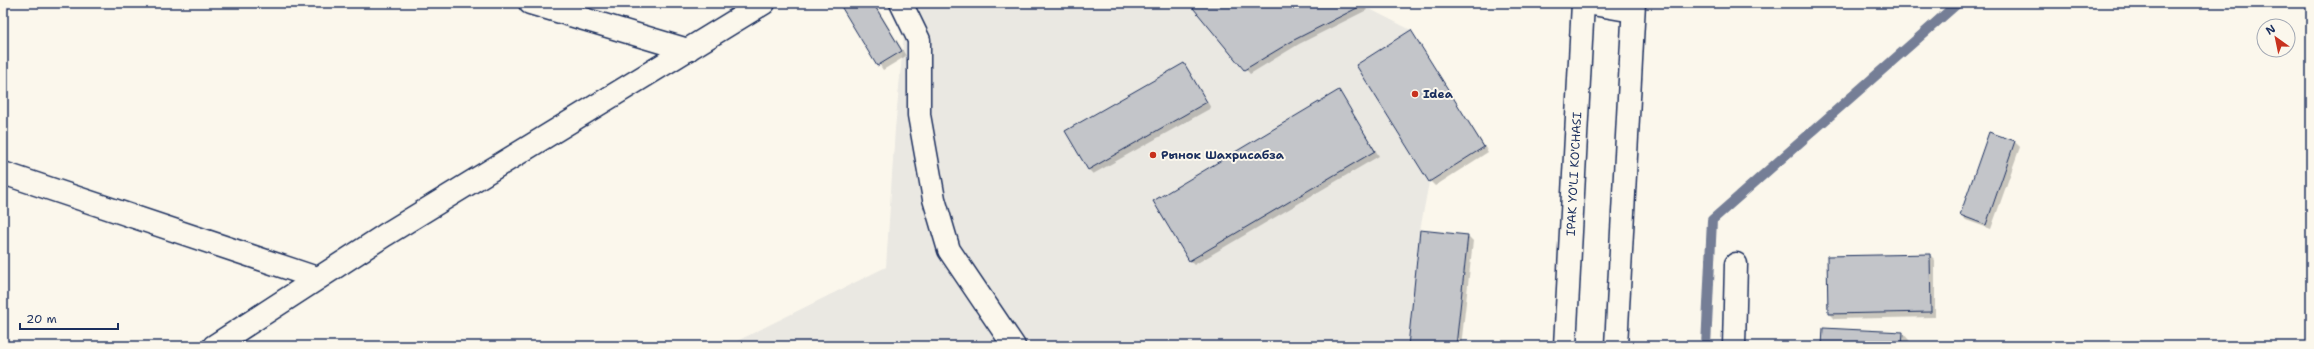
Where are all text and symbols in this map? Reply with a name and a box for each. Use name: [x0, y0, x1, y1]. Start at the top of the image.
north arrow: [2256, 18, 2296, 58]
text: N: [2263, 21, 2279, 39]
place label: Idea: [1423, 86, 1454, 102]
marker: Idea: [1410, 89, 1420, 99]
street label: IPAK YO'LI KO'CHASI: [1563, 111, 1585, 237]
place label: Рынок Шахрисабза: [1161, 147, 1285, 163]
marker: Рынок Шахрисабза: [1148, 150, 1158, 160]
scale bar: [20, 305, 118, 331]
text: 20 m: [26, 311, 57, 327]

